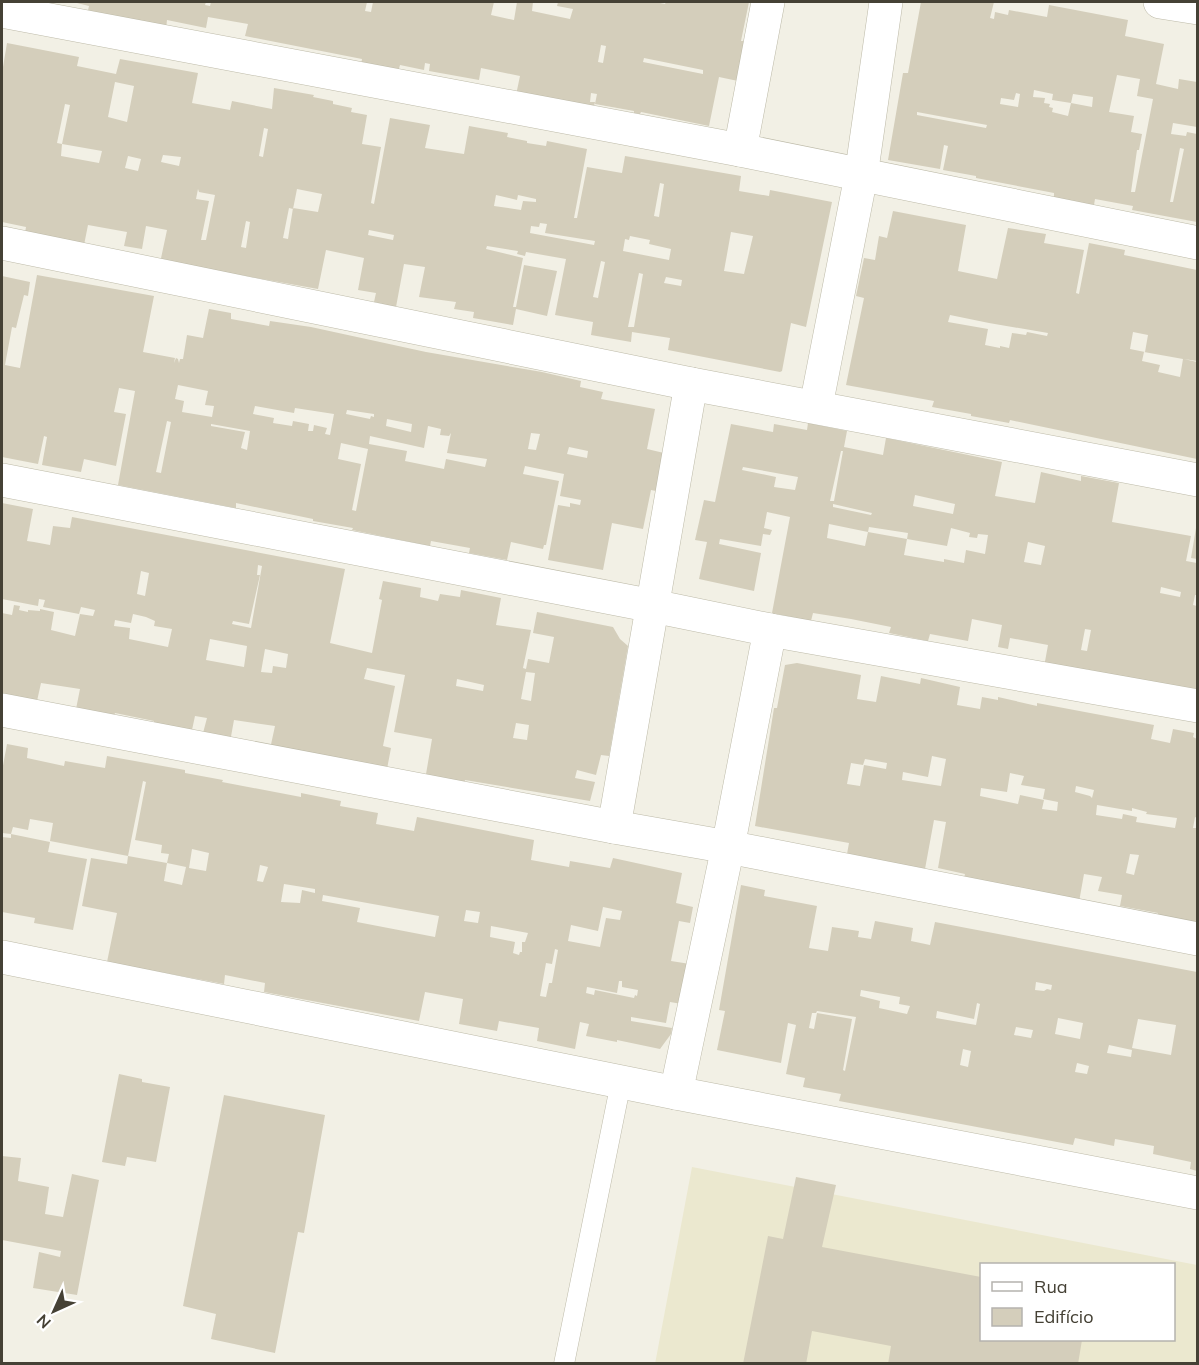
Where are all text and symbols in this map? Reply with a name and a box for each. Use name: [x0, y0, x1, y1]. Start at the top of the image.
legend: [980, 1263, 1175, 1341]
text: Rua: [1034, 1275, 1068, 1298]
north arrow: [24, 1281, 84, 1341]
text: Edifício: [1034, 1305, 1093, 1328]
text: N: [32, 1310, 55, 1333]

